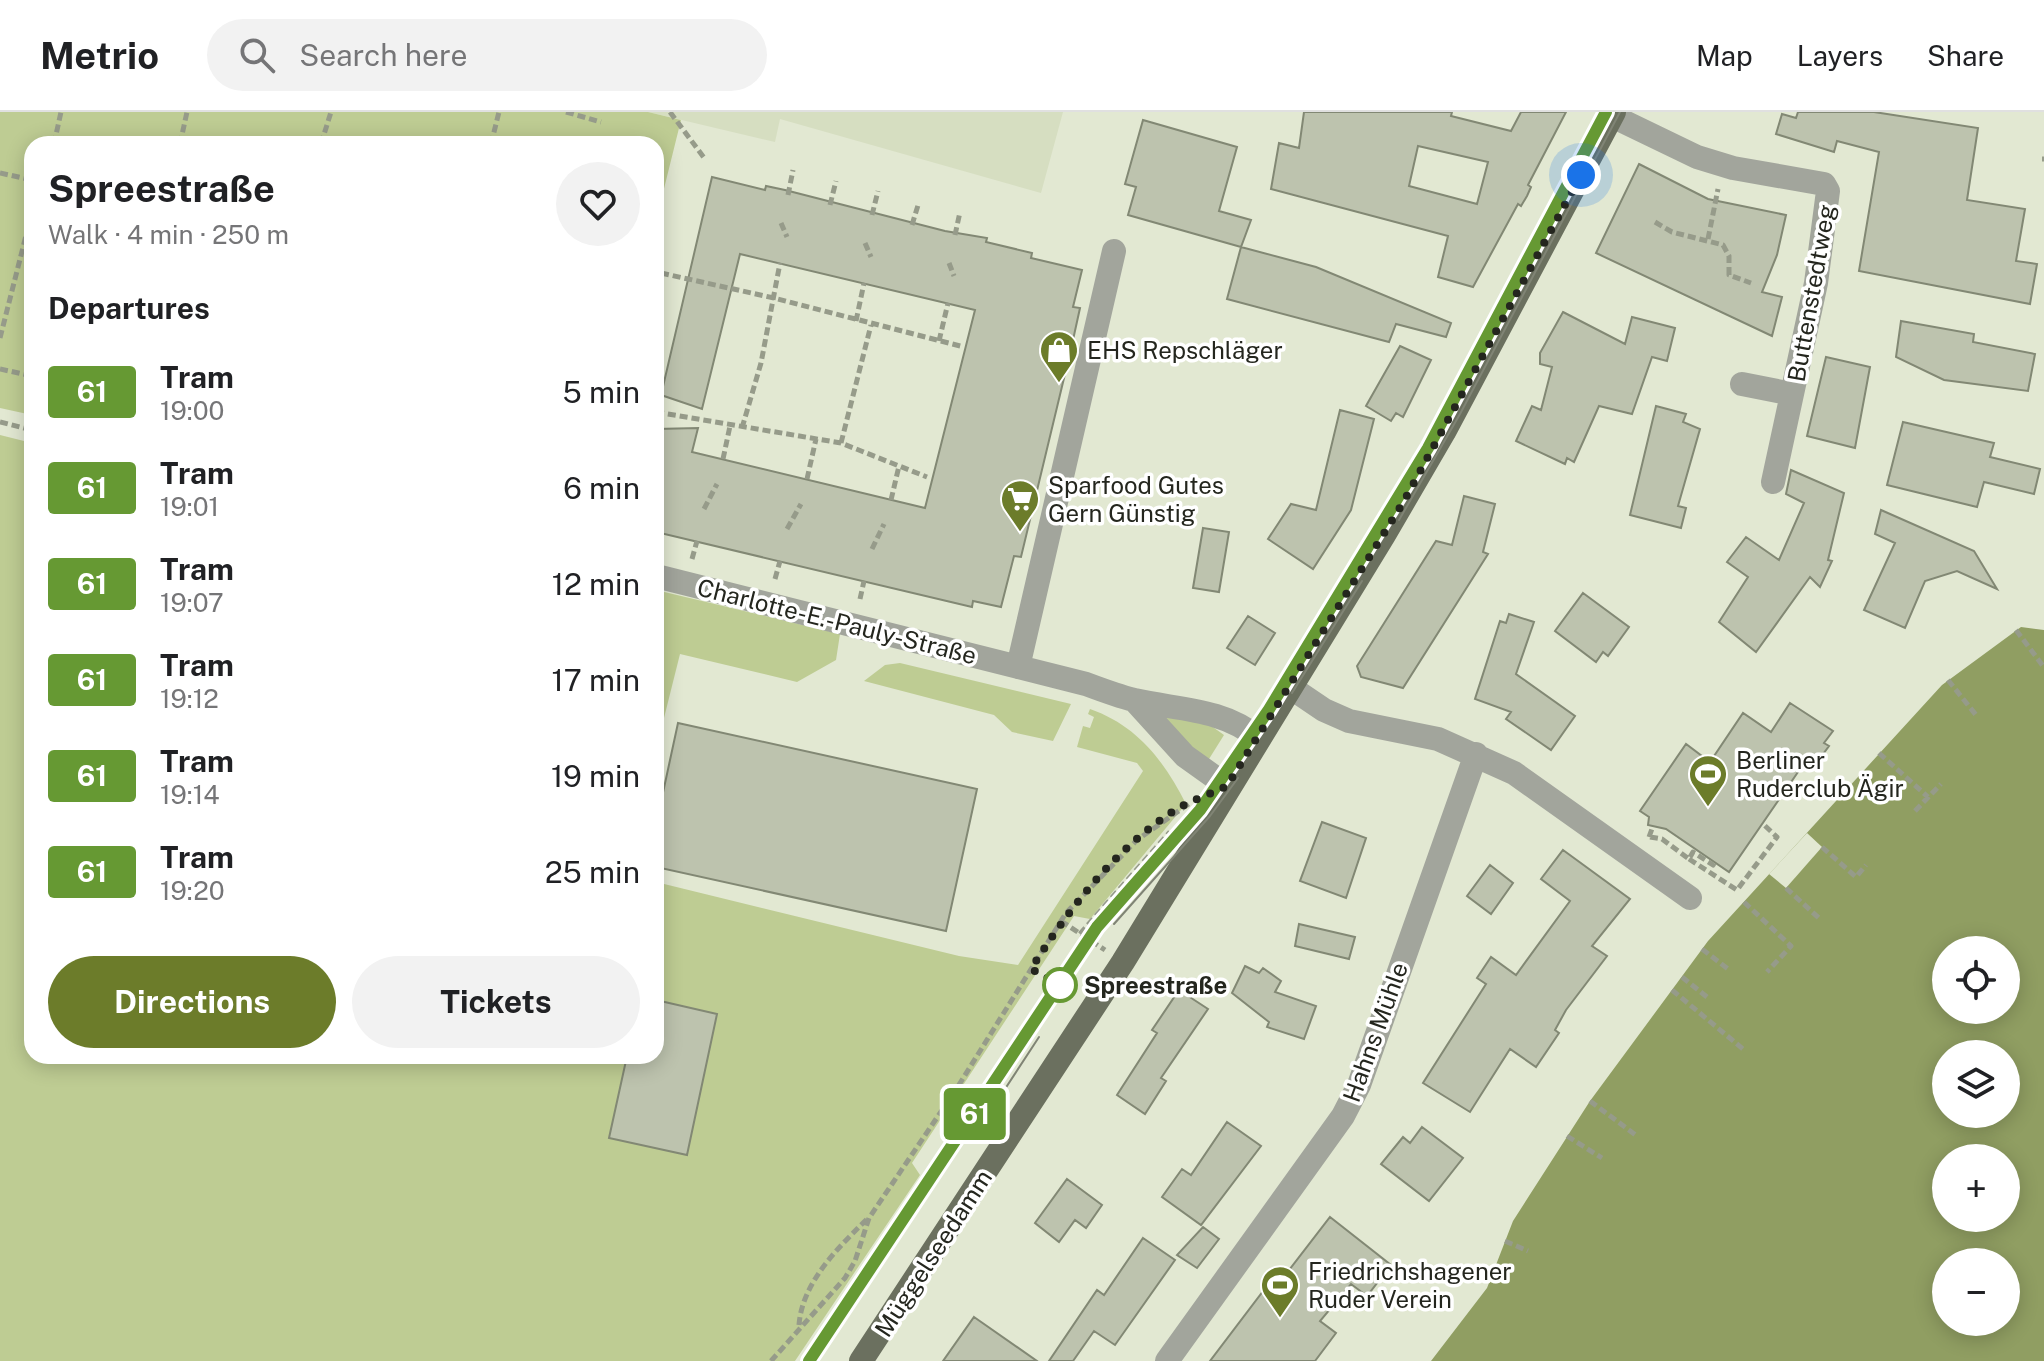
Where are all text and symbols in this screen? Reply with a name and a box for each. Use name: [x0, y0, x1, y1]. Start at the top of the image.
search box: [207, 19, 767, 91]
text: Metrio: [40, 33, 159, 78]
icon: search: [235, 33, 279, 77]
text: Search here: [299, 37, 468, 73]
text: Map: [1696, 39, 1753, 72]
text: Layers: [1797, 39, 1883, 72]
text: Share: [1927, 39, 2004, 72]
your location: [1561, 155, 1601, 195]
button: heart: [556, 162, 640, 246]
text: Spreestraße: [48, 166, 275, 211]
street label: Buttenstedtweg: [1782, 202, 1840, 384]
text: Walk · 4 min · 250 m: [48, 219, 289, 250]
text: Departures: [48, 290, 210, 326]
shop icon: EHS Repschläger: [1038, 329, 1080, 384]
place label: EHS Repschläger: [1087, 336, 1283, 364]
text: Tram: [160, 359, 234, 395]
text: 5 min: [563, 374, 640, 410]
text: 61: [77, 375, 107, 408]
text: 19:00: [160, 395, 224, 426]
text: Tram: [160, 455, 234, 491]
text: 6 min: [563, 470, 640, 506]
text: 61: [77, 471, 107, 504]
place label: Sparfood Gutes Gern Günstig: [1048, 471, 1224, 527]
supermarket icon: Sparfood Gutes Gern Günstig: [999, 478, 1041, 533]
text: 19:01: [160, 491, 219, 522]
text: Tram: [160, 551, 234, 587]
text: 12 min: [552, 566, 640, 602]
text: 61: [77, 567, 107, 600]
street label: Charlotte-E.-Pauly-Straße: [694, 573, 980, 669]
text: 19:07: [160, 587, 224, 618]
text: Tram: [160, 647, 234, 683]
text: 17 min: [552, 662, 640, 698]
text: 61: [77, 663, 107, 696]
text: 19:12: [160, 683, 219, 714]
text: Tram: [160, 743, 234, 779]
place label: Berliner Ruderclub Ägir: [1736, 746, 1904, 802]
sports icon: Berliner Ruderclub Ägir: [1687, 753, 1729, 808]
text: 19 min: [551, 758, 640, 794]
text: 61: [77, 759, 107, 792]
text: 19:14: [160, 779, 220, 810]
text: Tram: [160, 839, 234, 875]
text: 25 min: [545, 854, 640, 890]
text: 61: [77, 855, 107, 888]
text: 19:20: [160, 875, 225, 906]
map controls: [1932, 936, 2020, 1336]
button: locate: [1932, 936, 2020, 1024]
button: Directions: [48, 956, 336, 1048]
button: Tickets: [352, 956, 640, 1048]
street label: Hahns Mühle: [1337, 958, 1413, 1106]
marker: Spreestraße: [1043, 968, 1077, 1002]
place label: Spreestraße: [1084, 971, 1227, 999]
button: layers: [1932, 1040, 2020, 1128]
line badge: 61: [939, 1088, 1011, 1140]
text: 61: [960, 1097, 990, 1130]
button: +: [1932, 1144, 2020, 1232]
street label: Müggelseedamm: [869, 1164, 997, 1342]
button: −: [1932, 1248, 2020, 1336]
place label: Friedrichshagener Ruder Verein: [1308, 1257, 1512, 1313]
sports icon: Friedrichshagener Ruder Verein: [1259, 1264, 1301, 1319]

